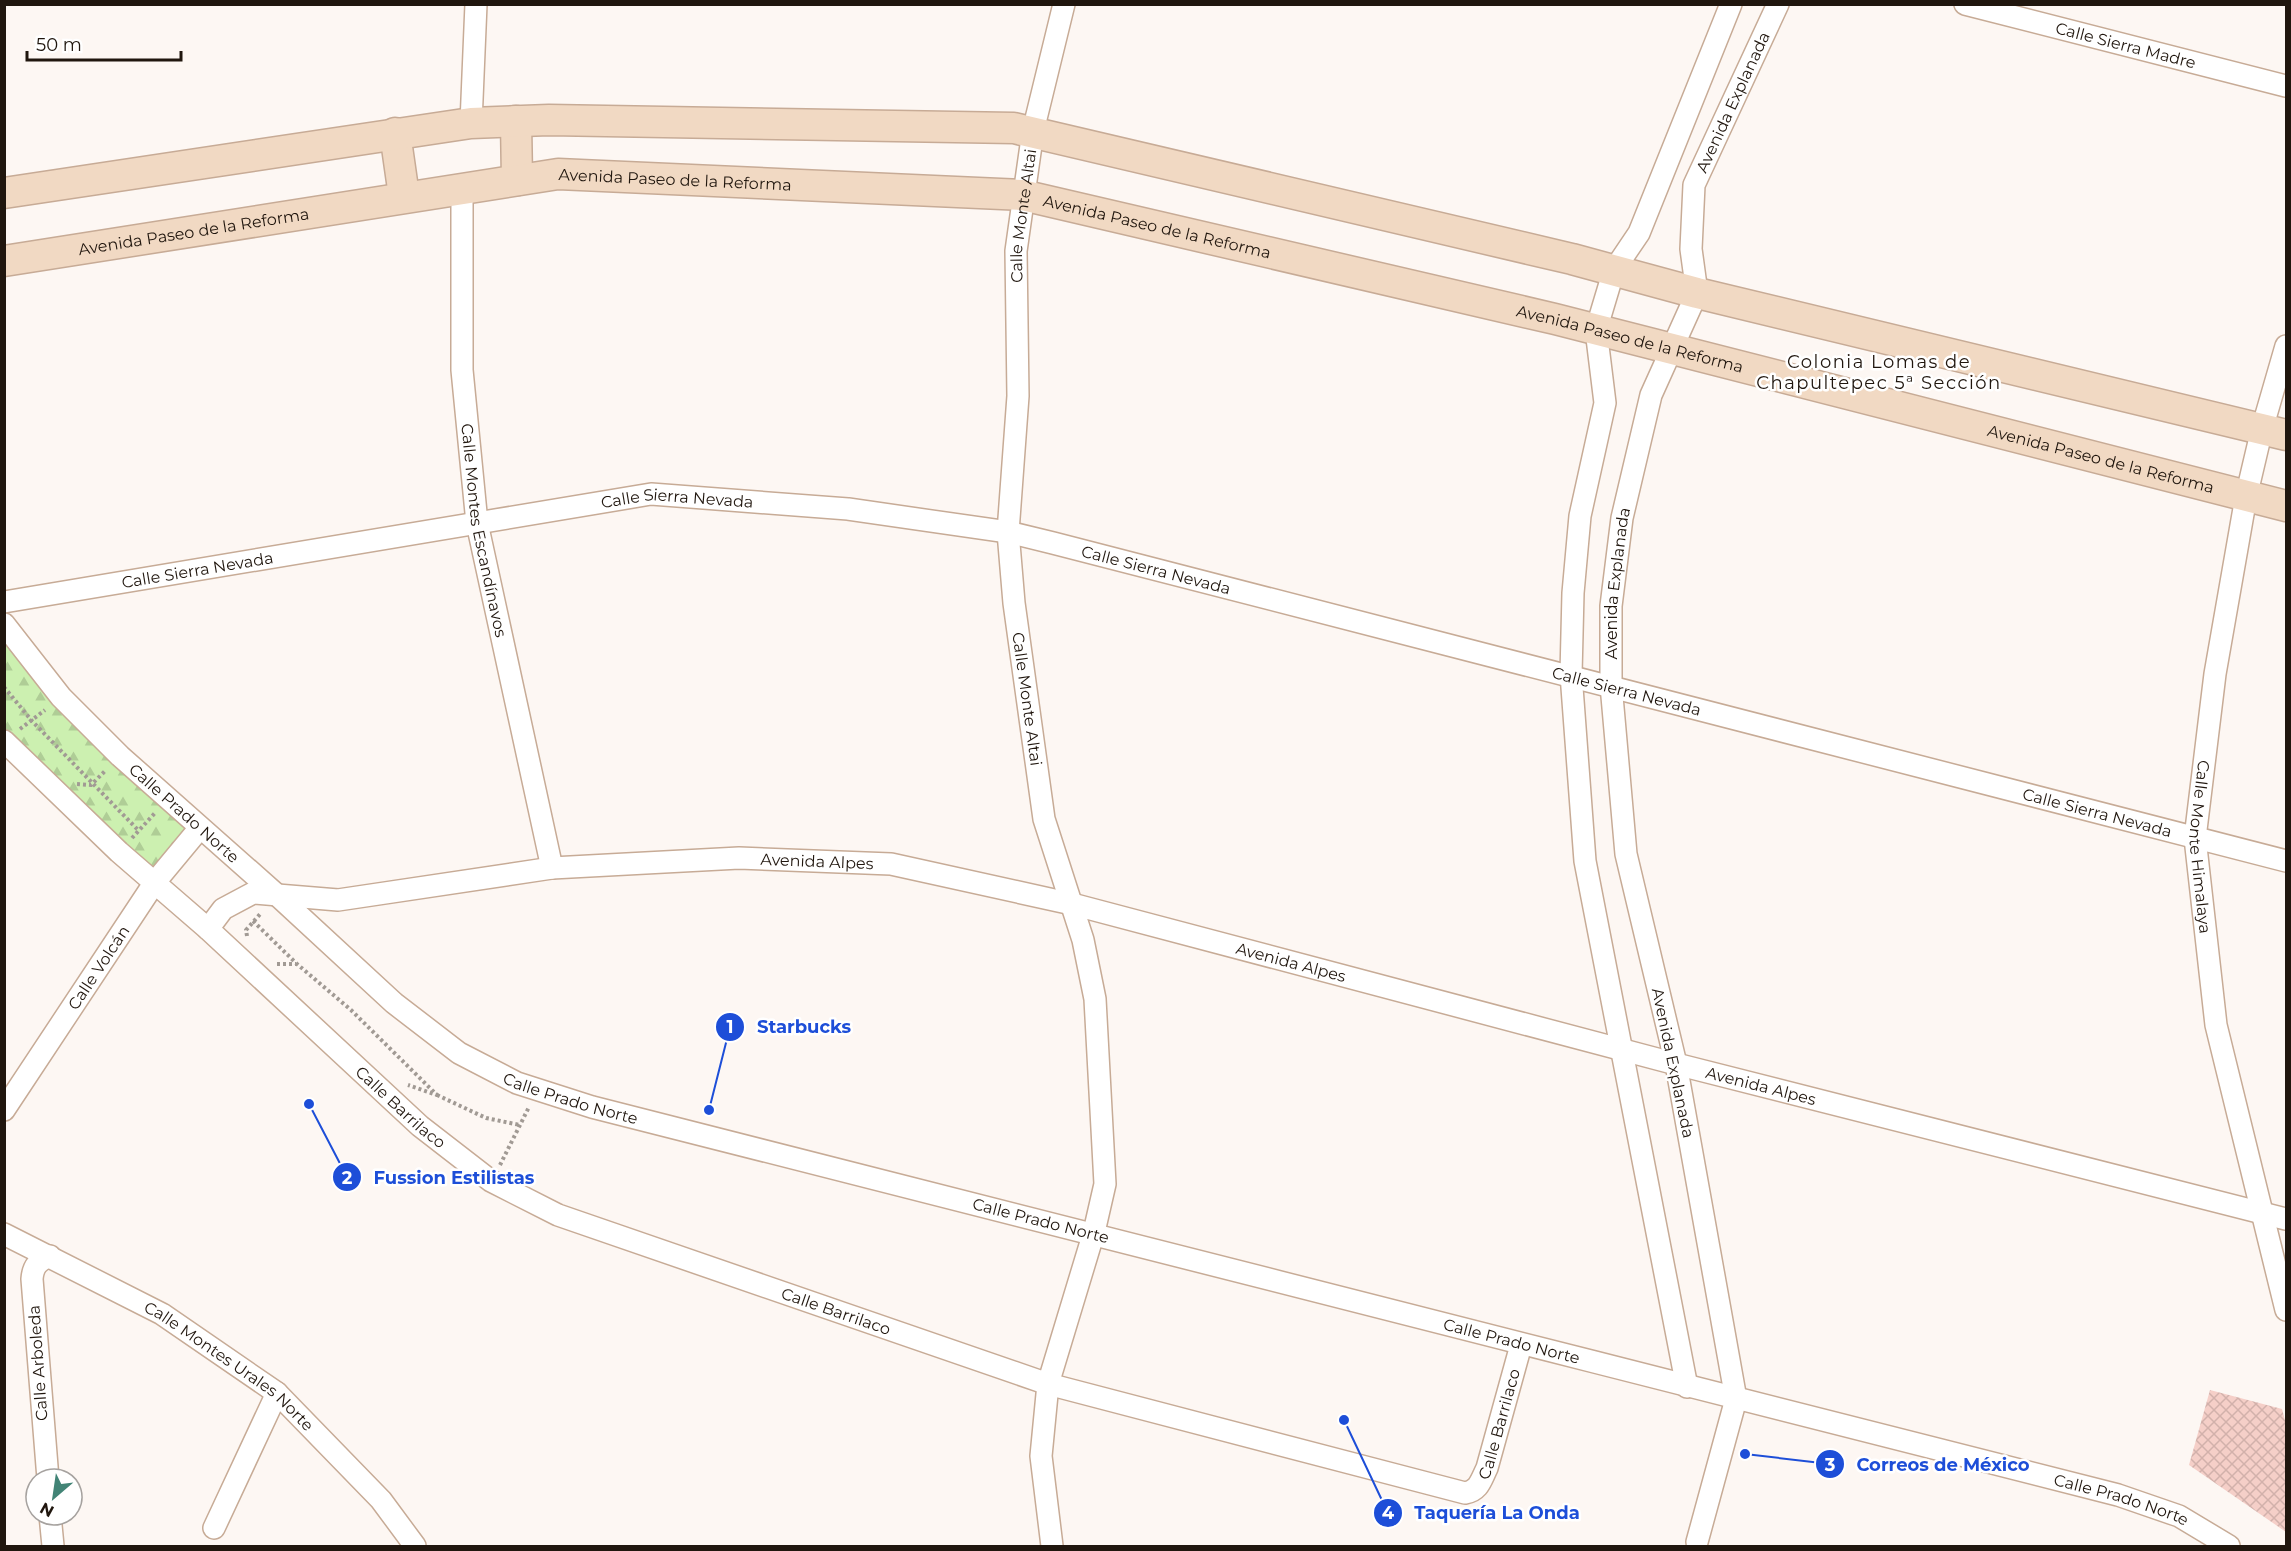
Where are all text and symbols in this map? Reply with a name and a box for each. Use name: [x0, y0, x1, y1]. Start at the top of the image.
street label: Calle Sierra Madre: [2054, 18, 2198, 72]
scale bar: [27, 24, 182, 62]
street label: Avenida Explanada: [1692, 29, 1773, 175]
text: 50 m: [36, 34, 82, 56]
street label: Calle Monte Altai: [1006, 148, 1040, 283]
street label: Avenida Paseo de la Reforma: [558, 165, 792, 194]
street label: Avenida Paseo de la Reforma: [1041, 191, 1273, 262]
street label: Avenida Paseo de la Reforma: [77, 204, 310, 259]
street label: Avenida Paseo de la Reforma: [1515, 301, 1745, 376]
district label: Colonia Lomas de Chapultepec 5ª Sección: [1756, 351, 2002, 394]
street label: Avenida Paseo de la Reforma: [1986, 421, 2216, 497]
street label: Calle Montes Escandínavos: [458, 423, 511, 639]
street label: Calle Sierra Nevada: [599, 484, 754, 512]
street label: Avenida Explanada: [1602, 505, 1634, 660]
street label: Calle Sierra Nevada: [1079, 541, 1233, 598]
street label: Calle Sierra Nevada: [120, 548, 275, 592]
street label: Calle Monte Altai: [1008, 631, 1046, 767]
street label: Calle Sierra Nevada: [1550, 663, 1703, 719]
street label: Calle Prado Norte: [126, 759, 243, 867]
street label: Calle Monte Himalaya: [2185, 759, 2215, 935]
street label: Calle Sierra Nevada: [2021, 784, 2174, 841]
street label: Avenida Alpes: [760, 849, 874, 873]
street label: Calle Volcán: [64, 922, 133, 1013]
street label: Avenida Alpes: [1234, 938, 1348, 986]
street label: Avenida Explanada: [1648, 986, 1698, 1140]
callout: Starbucks: [715, 1009, 863, 1045]
text: 1: [726, 1016, 734, 1038]
text: Starbucks: [757, 1016, 852, 1038]
street label: Calle Barrilaco: [352, 1062, 450, 1152]
street label: Avenida Alpes: [1704, 1062, 1818, 1109]
street label: Calle Prado Norte: [500, 1068, 640, 1128]
callout: Fussion Estilistas: [332, 1159, 547, 1195]
text: 2: [342, 1167, 353, 1189]
text: Fussion Estilistas: [374, 1167, 535, 1189]
street label: Calle Prado Norte: [971, 1194, 1111, 1247]
street label: Calle Barrilaco: [779, 1283, 893, 1339]
street label: Calle Montes Urales Norte: [141, 1297, 318, 1435]
street label: Calle Arboleda: [24, 1304, 52, 1422]
street label: Calle Prado Norte: [1441, 1314, 1582, 1367]
street label: Calle Barrilaco: [1474, 1366, 1524, 1482]
callout: Correos de México: [1815, 1446, 2042, 1482]
text: 3: [1824, 1454, 1836, 1476]
text: Correos de México: [1856, 1454, 2030, 1476]
north arrow: [24, 1467, 84, 1527]
street label: Calle Prado Norte: [2052, 1470, 2192, 1529]
callout: Taquería La Onda: [1373, 1495, 1592, 1531]
text: N: [37, 1498, 57, 1521]
text: 4: [1382, 1502, 1395, 1524]
text: Taquería La Onda: [1414, 1502, 1580, 1524]

